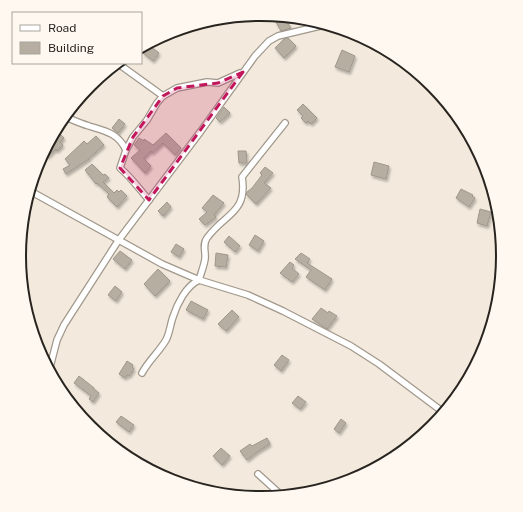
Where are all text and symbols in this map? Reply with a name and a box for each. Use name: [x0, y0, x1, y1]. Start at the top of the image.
legend: [12, 12, 142, 64]
text: Road: [48, 21, 76, 35]
text: Building: [48, 41, 94, 55]

